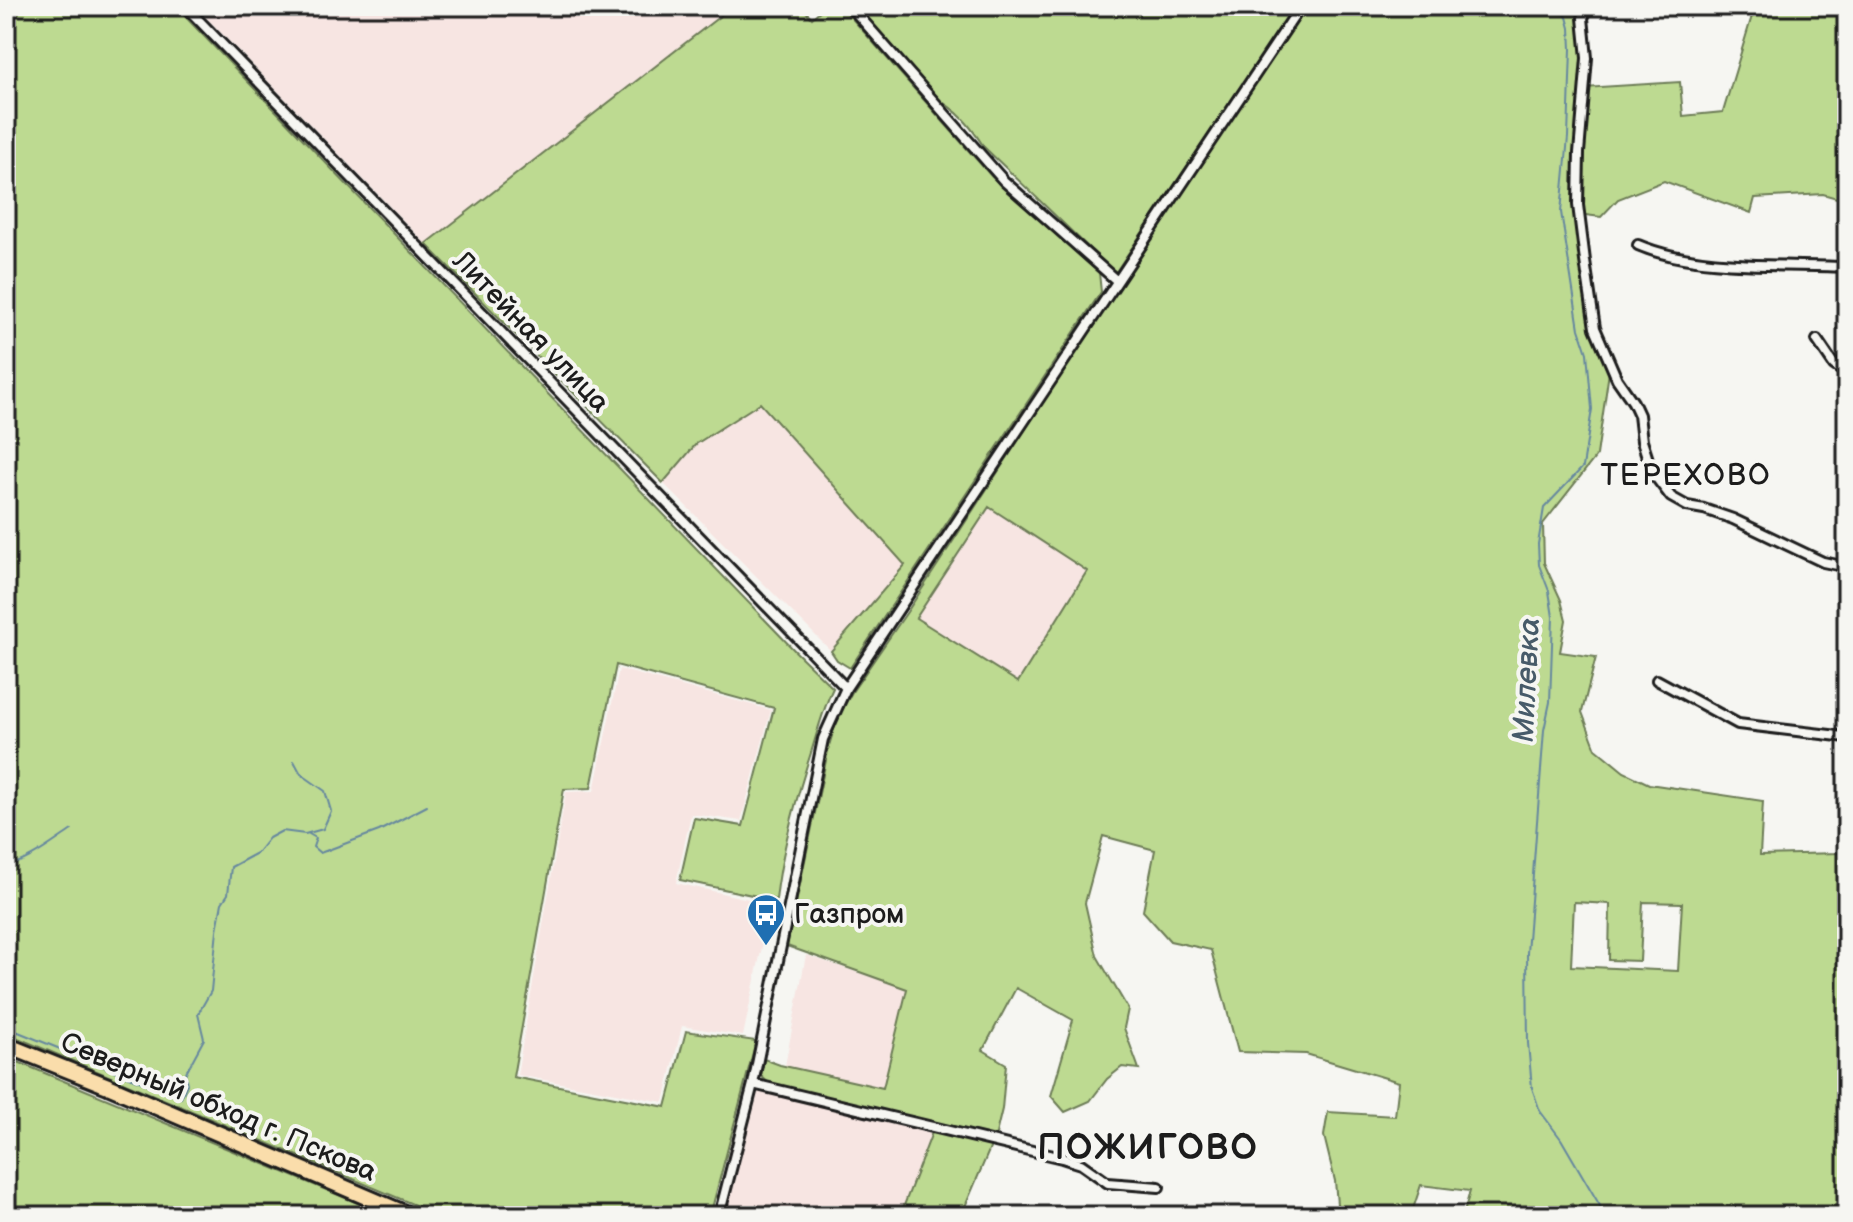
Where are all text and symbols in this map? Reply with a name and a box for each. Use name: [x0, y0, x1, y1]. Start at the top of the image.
street label: Литейная улица: [445, 244, 616, 420]
district label: ТЕРЕХОВО: [1600, 458, 1772, 494]
water label: Милевка: [1506, 617, 1548, 743]
bus stop icon: Газпром: [745, 892, 787, 947]
place label: Газпром: [794, 898, 905, 931]
street label: Северный обход г. Пскова: [56, 1026, 382, 1189]
district label: ПОЖИГОВО: [1037, 1127, 1259, 1170]

